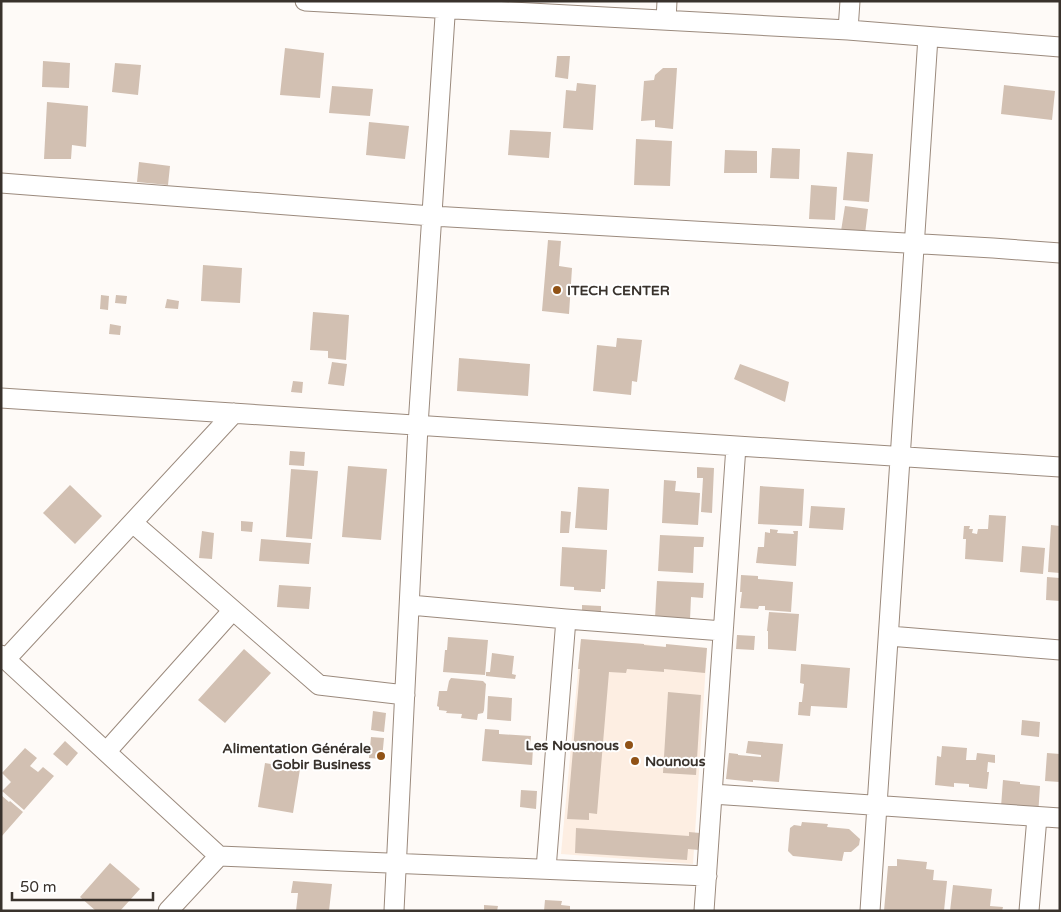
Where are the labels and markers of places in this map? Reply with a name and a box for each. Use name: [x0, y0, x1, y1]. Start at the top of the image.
place label: ITECH CENTER: [567, 282, 670, 299]
marker: ITECH CENTER: [551, 284, 563, 296]
place label: Les Nousnous: [526, 737, 619, 754]
marker: Les Nousnous: [623, 739, 635, 751]
place label: Alimentation Générale Gobir Business: [222, 740, 371, 773]
marker: Alimentation Générale Gobir Business: [375, 750, 387, 762]
place label: Nounous: [645, 753, 706, 770]
marker: Nounous: [629, 755, 641, 767]

